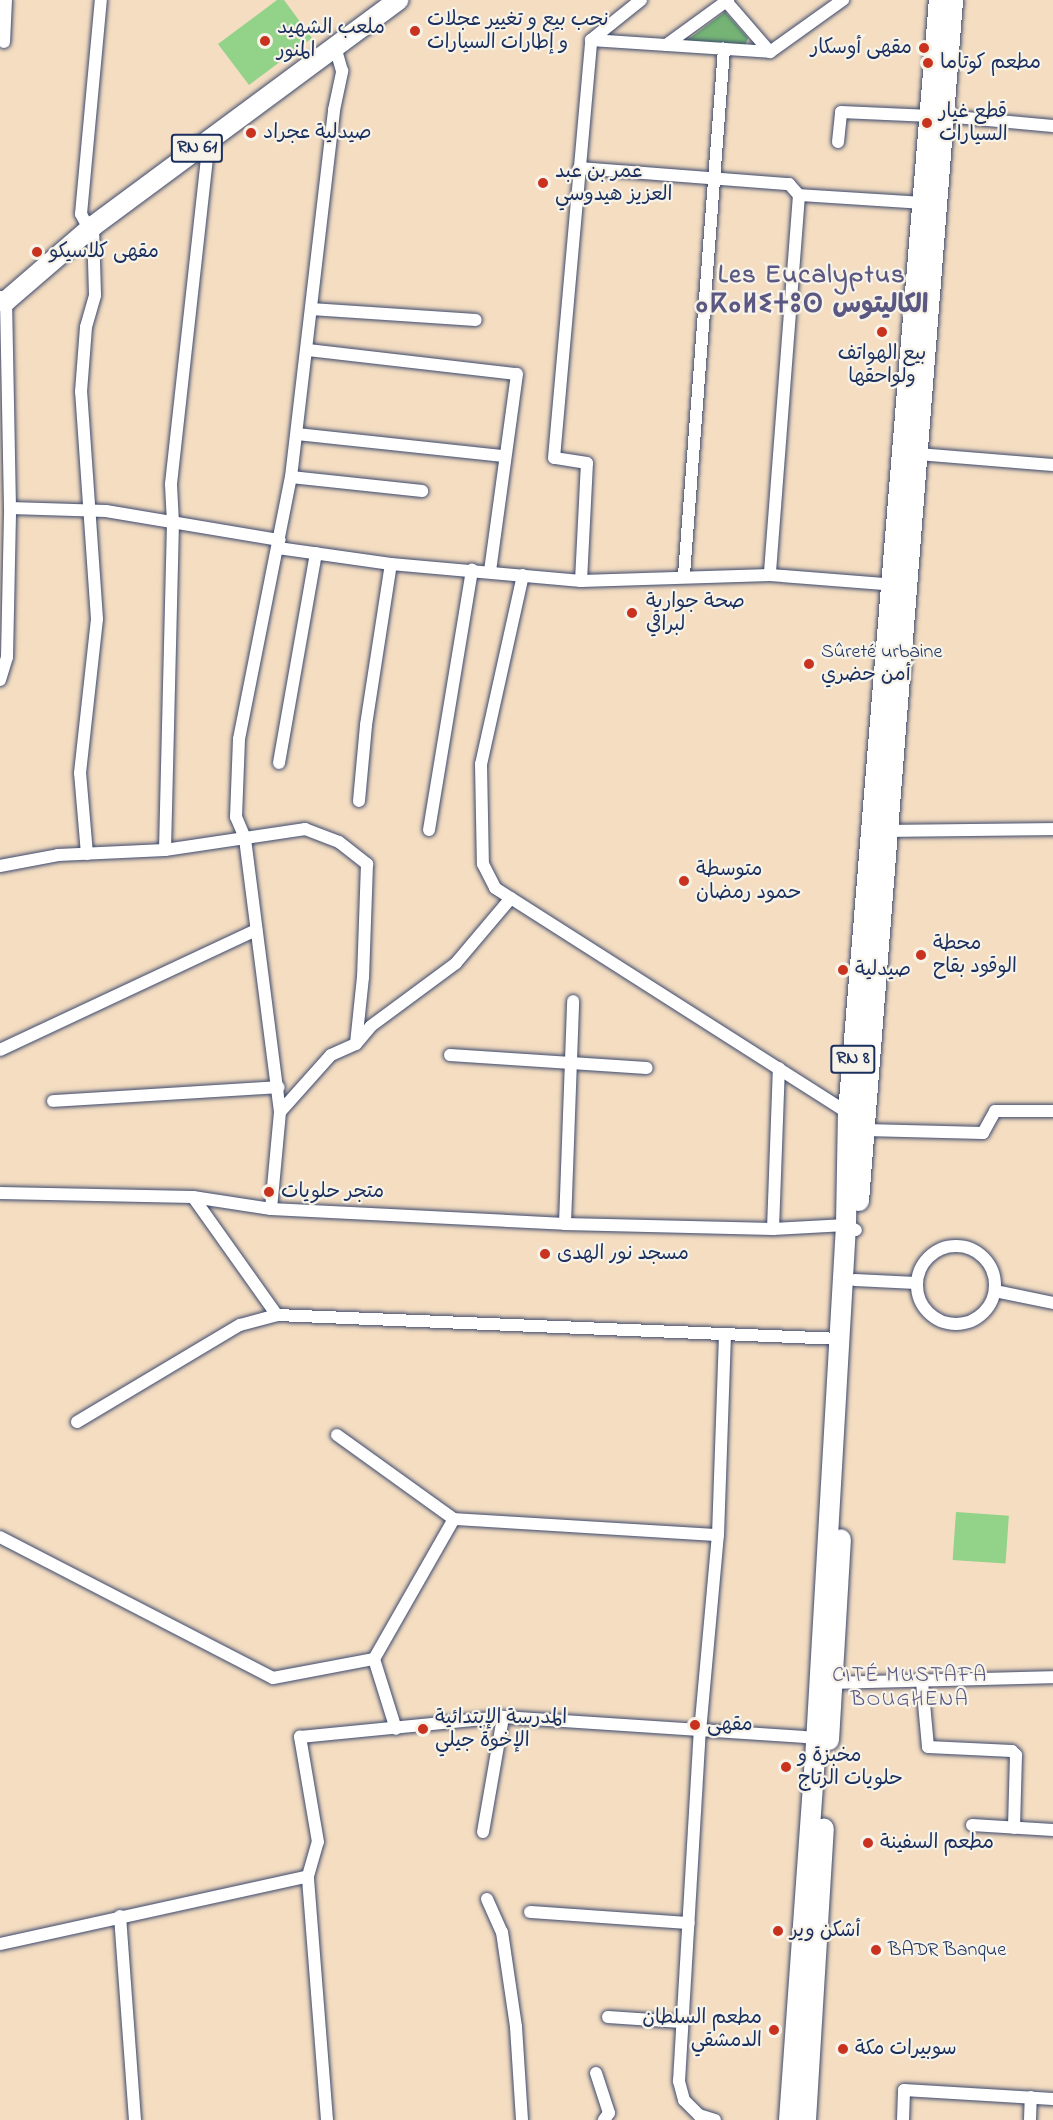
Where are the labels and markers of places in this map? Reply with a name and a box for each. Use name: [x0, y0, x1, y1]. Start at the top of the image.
place label: نحب بيع و تغيير عجلات و إطارات السيارات: [427, 8, 609, 55]
place label: ملعب الشهيد المنور: [277, 17, 385, 64]
marker: نحب بيع و تغيير عجلات و إطارات السيارات: [408, 24, 422, 38]
marker: ملعب الشهيد المنور: [258, 34, 272, 48]
place label: مقهى أوسكار: [811, 36, 912, 60]
marker: مقهى أوسكار: [917, 41, 931, 55]
place label: مطعم كوتاما: [940, 51, 1041, 75]
marker: مطعم كوتاما: [921, 56, 935, 70]
place label: قطع غيار السيارات: [939, 100, 1008, 147]
marker: قطع غيار السيارات: [920, 116, 934, 130]
place label: صيدلية عجراد: [263, 121, 372, 145]
marker: صيدلية عجراد: [244, 126, 258, 140]
place label: عمر بن عبد العزيز هيدوسي: [555, 160, 672, 207]
marker: عمر بن عبد العزيز هيدوسي: [536, 176, 550, 190]
place label: مقهى كلاسيكو: [49, 240, 159, 264]
marker: مقهى كلاسيكو: [30, 245, 44, 259]
marker: بيع الهواتف ولواحقها: [875, 325, 889, 339]
place label: بيع الهواتف ولواحقها: [838, 342, 926, 389]
place label: صحة جوارية لبراقي: [646, 590, 745, 637]
marker: صحة جوارية لبراقي: [623, 604, 641, 622]
place label: Sûreté urbaine أمن حضري: [821, 640, 942, 687]
marker: Sûreté urbaine أمن حضري: [802, 657, 816, 671]
place label: متوسطة حمود رمضان: [696, 858, 801, 905]
marker: متوسطة حمود رمضان: [677, 874, 691, 888]
place label: محطة الوقود بقاح: [933, 932, 1017, 979]
marker: محطة الوقود بقاح: [914, 948, 928, 962]
place label: صيدلية: [855, 958, 911, 982]
marker: صيدلية: [836, 963, 850, 977]
place label: متجر حلويات: [281, 1180, 384, 1204]
marker: متجر حلويات: [262, 1185, 276, 1199]
place label: مسجد نور الهدى: [557, 1242, 689, 1266]
marker: مسجد نور الهدى: [538, 1247, 552, 1261]
place label: المدرسة الإبتدائية الإخوة جيلي: [435, 1706, 567, 1753]
place label: مقهى: [707, 1713, 753, 1737]
marker: مقهى: [688, 1718, 702, 1732]
marker: المدرسة الإبتدائية الإخوة جيلي: [416, 1722, 430, 1736]
place label: مخبزة و حلويات الرتاج: [798, 1744, 903, 1791]
marker: مخبزة و حلويات الرتاج: [779, 1760, 793, 1774]
place label: مطعم السفينة: [880, 1831, 994, 1855]
marker: مطعم السفينة: [861, 1836, 875, 1850]
place label: أشكن وير: [790, 1919, 860, 1943]
marker: أشكن وير: [771, 1924, 785, 1938]
place label: BADR Banque: [888, 1938, 1006, 1962]
marker: BADR Banque: [869, 1943, 883, 1957]
place label: مطعم السلطان الدمشقي: [642, 2006, 762, 2053]
marker: مطعم السلطان الدمشقي: [767, 2023, 781, 2037]
place label: سوبيرات مكة: [855, 2037, 957, 2061]
marker: سوبيرات مكة: [836, 2042, 850, 2056]

